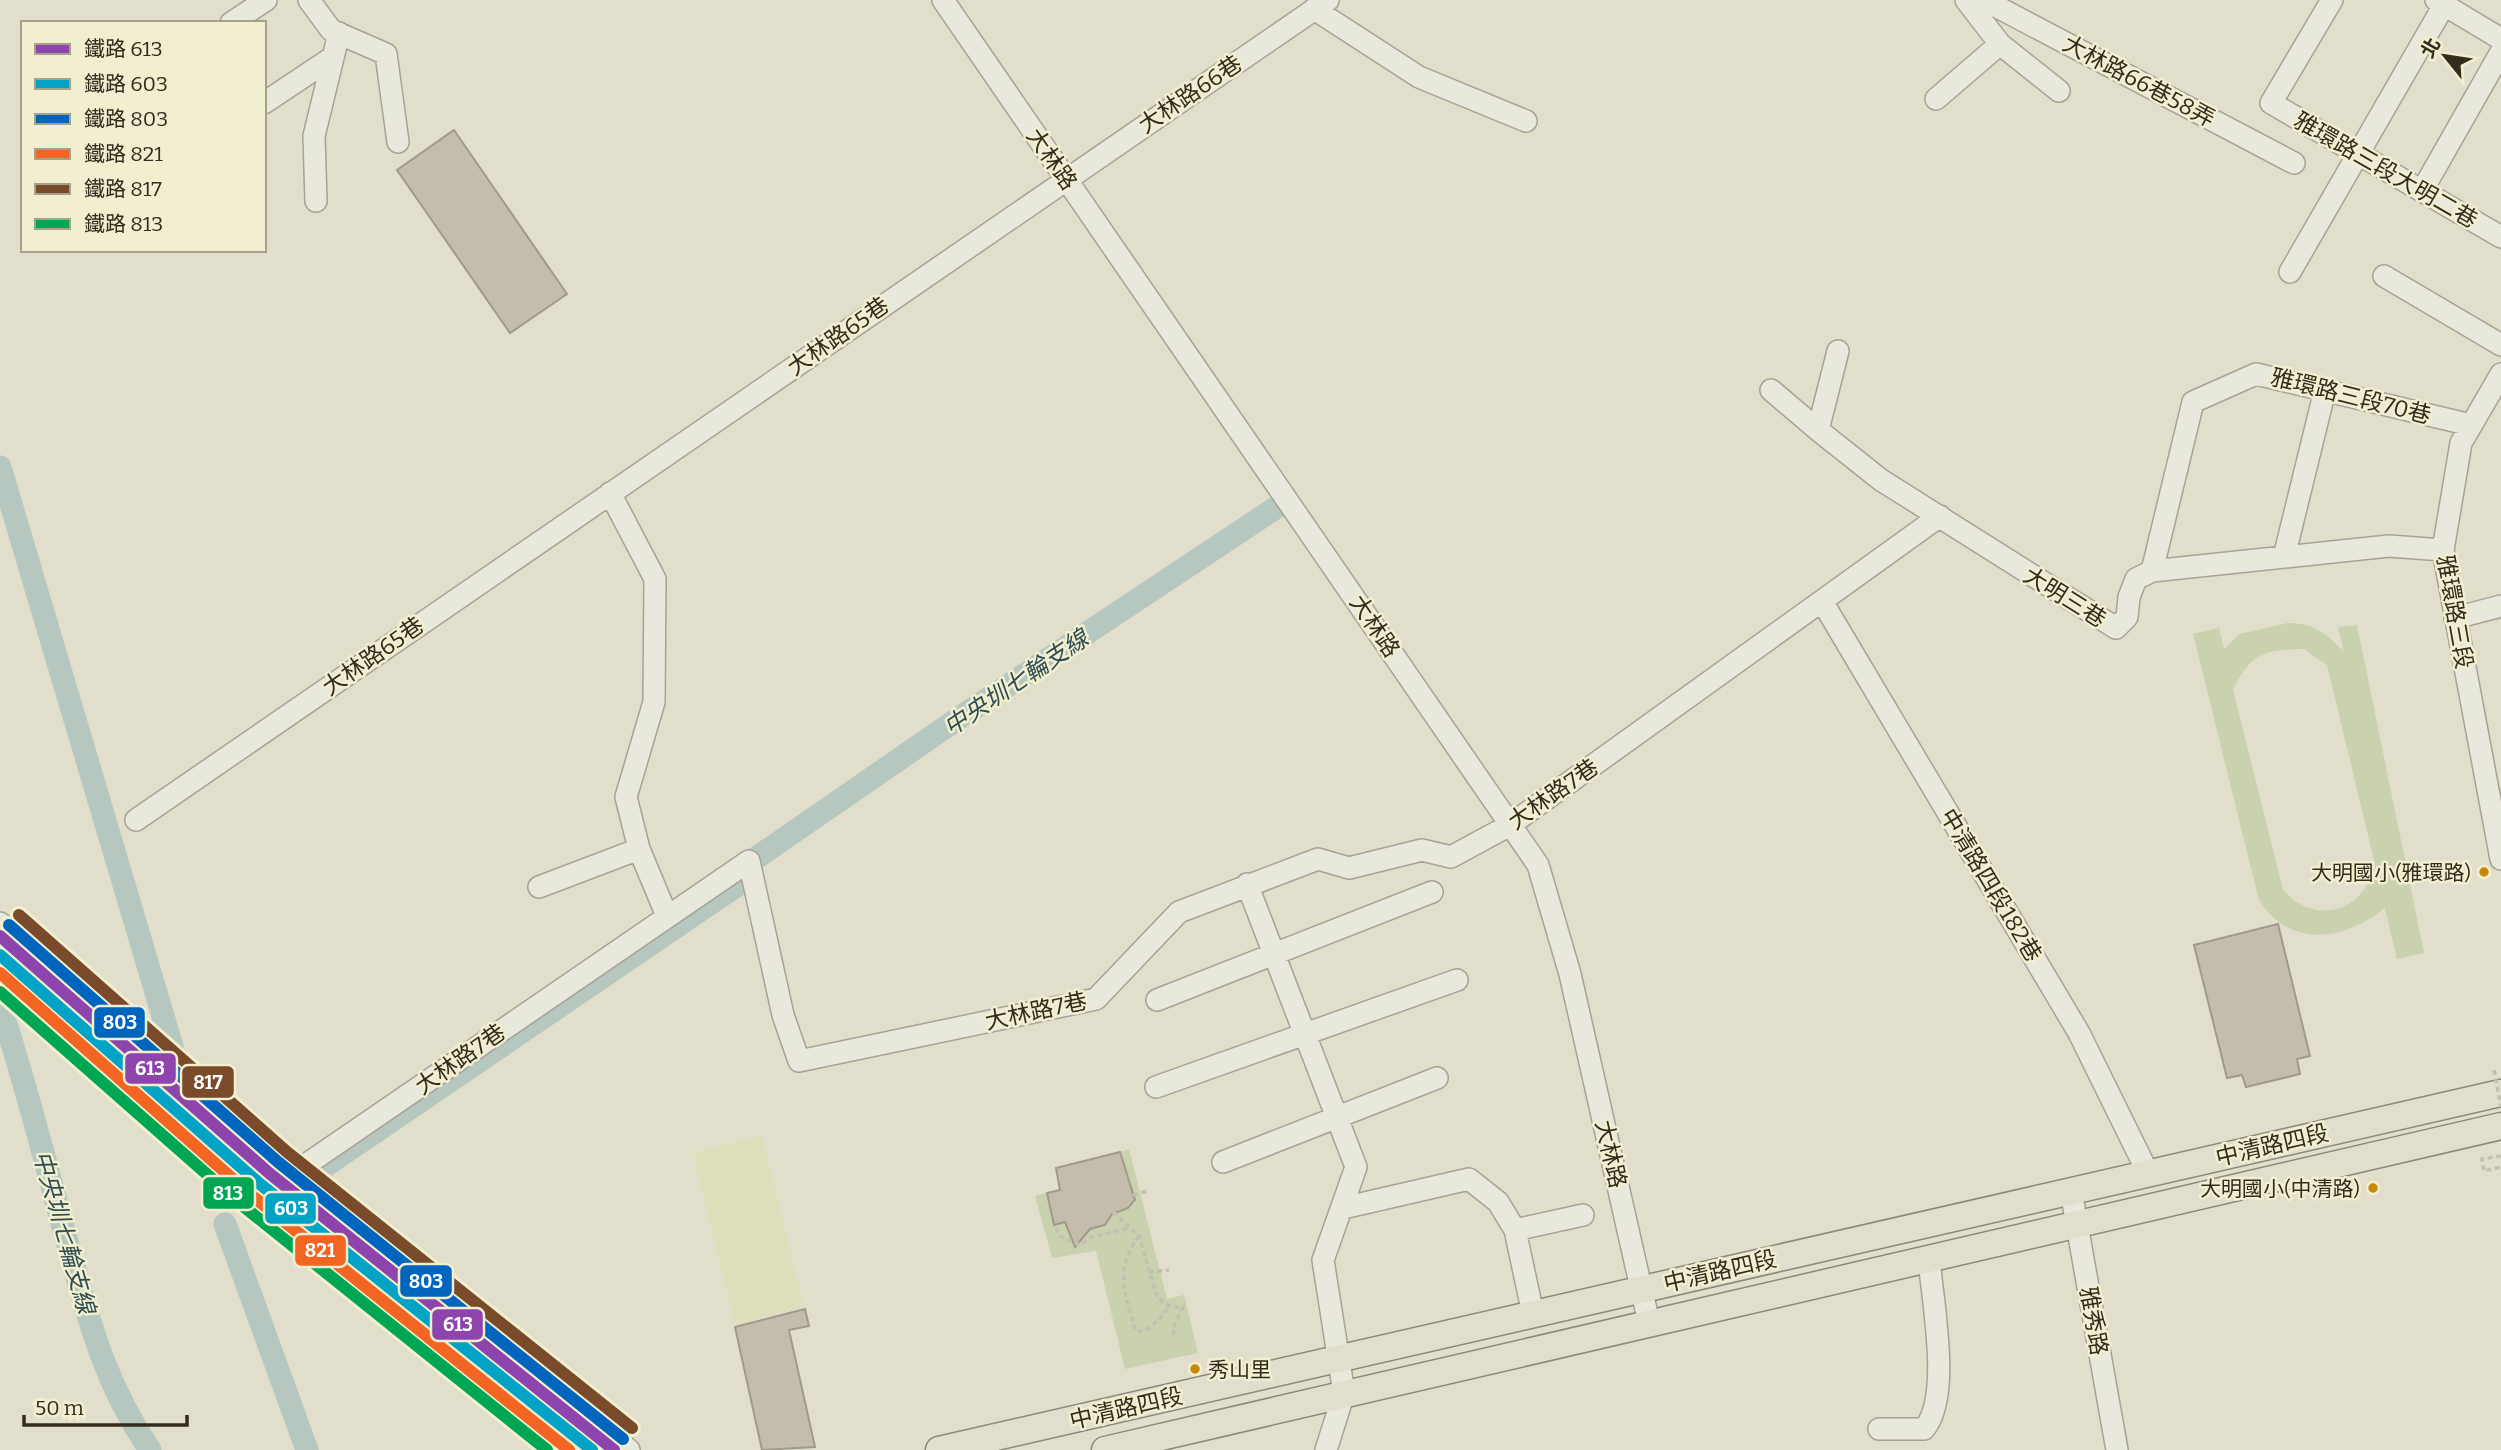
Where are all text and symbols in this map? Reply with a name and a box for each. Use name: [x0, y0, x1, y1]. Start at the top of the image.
legend: [21, 21, 266, 252]
north arrow: [2410, 21, 2480, 91]
street label: 大林路66巷58弄: [2058, 29, 2220, 133]
text: 北: [2416, 34, 2445, 62]
text: 鐵路 613: [84, 36, 163, 62]
street label: 大林路66巷: [1133, 49, 1247, 139]
text: 鐵路 603: [84, 71, 168, 97]
text: 鐵路 803: [84, 106, 168, 132]
street label: 雅環路三段大明二巷: [2289, 106, 2483, 234]
street label: 大林路: [1021, 123, 1083, 195]
text: 鐵路 821: [84, 141, 163, 167]
text: 鐵路 817: [84, 176, 162, 202]
text: 鐵路 813: [84, 211, 163, 237]
street label: 大林路65巷: [782, 291, 894, 381]
street label: 雅環路三段70巷: [2268, 363, 2434, 429]
street label: 雅環路三段: [2431, 553, 2479, 671]
street label: 大明三巷: [2019, 561, 2111, 633]
street label: 大林路: [1344, 590, 1406, 662]
street label: 大林路65巷: [317, 611, 429, 701]
water label: 中央圳七輪支線: [939, 623, 1096, 742]
street label: 大林路7巷: [1503, 753, 1603, 835]
street label: 中清路四段182巷: [1934, 803, 2048, 967]
place label: 大明國小(雅環路): [2311, 860, 2471, 886]
marker: 大明國小(雅環路): [2477, 865, 2491, 879]
street label: 大林路7巷: [982, 987, 1090, 1035]
line badge: 803: [93, 1006, 146, 1039]
text: 803: [103, 1011, 137, 1034]
street label: 大林路7巷: [410, 1018, 510, 1100]
line badge: 613: [124, 1052, 177, 1085]
text: 613: [135, 1057, 165, 1080]
line badge: 817: [181, 1065, 235, 1099]
text: 817: [193, 1071, 223, 1094]
street label: 大林路: [1590, 1117, 1632, 1191]
street label: 中清路四段: [2213, 1118, 2331, 1172]
water label: 中央圳七輪支線: [27, 1147, 101, 1319]
line badge: 813: [202, 1176, 255, 1210]
place label: 大明國小(中清路): [2200, 1176, 2360, 1202]
marker: 大明國小(中清路): [2366, 1181, 2380, 1195]
text: 813: [213, 1182, 243, 1205]
line badge: 603: [264, 1192, 317, 1225]
text: 603: [274, 1197, 308, 1220]
line badge: 821: [294, 1234, 347, 1267]
text: 821: [305, 1239, 336, 1262]
street label: 中清路四段: [1661, 1244, 1779, 1298]
line badge: 803: [399, 1264, 453, 1298]
text: 803: [409, 1270, 443, 1293]
street label: 雅秀路: [2074, 1285, 2114, 1357]
line badge: 613: [431, 1308, 484, 1341]
text: 613: [443, 1313, 473, 1336]
place label: 秀山里: [1208, 1357, 1271, 1383]
marker: 秀山里: [1188, 1362, 1202, 1376]
street label: 中清路四段: [1067, 1381, 1185, 1435]
scale bar: [24, 1384, 187, 1428]
text: 50 m: [35, 1395, 84, 1421]

